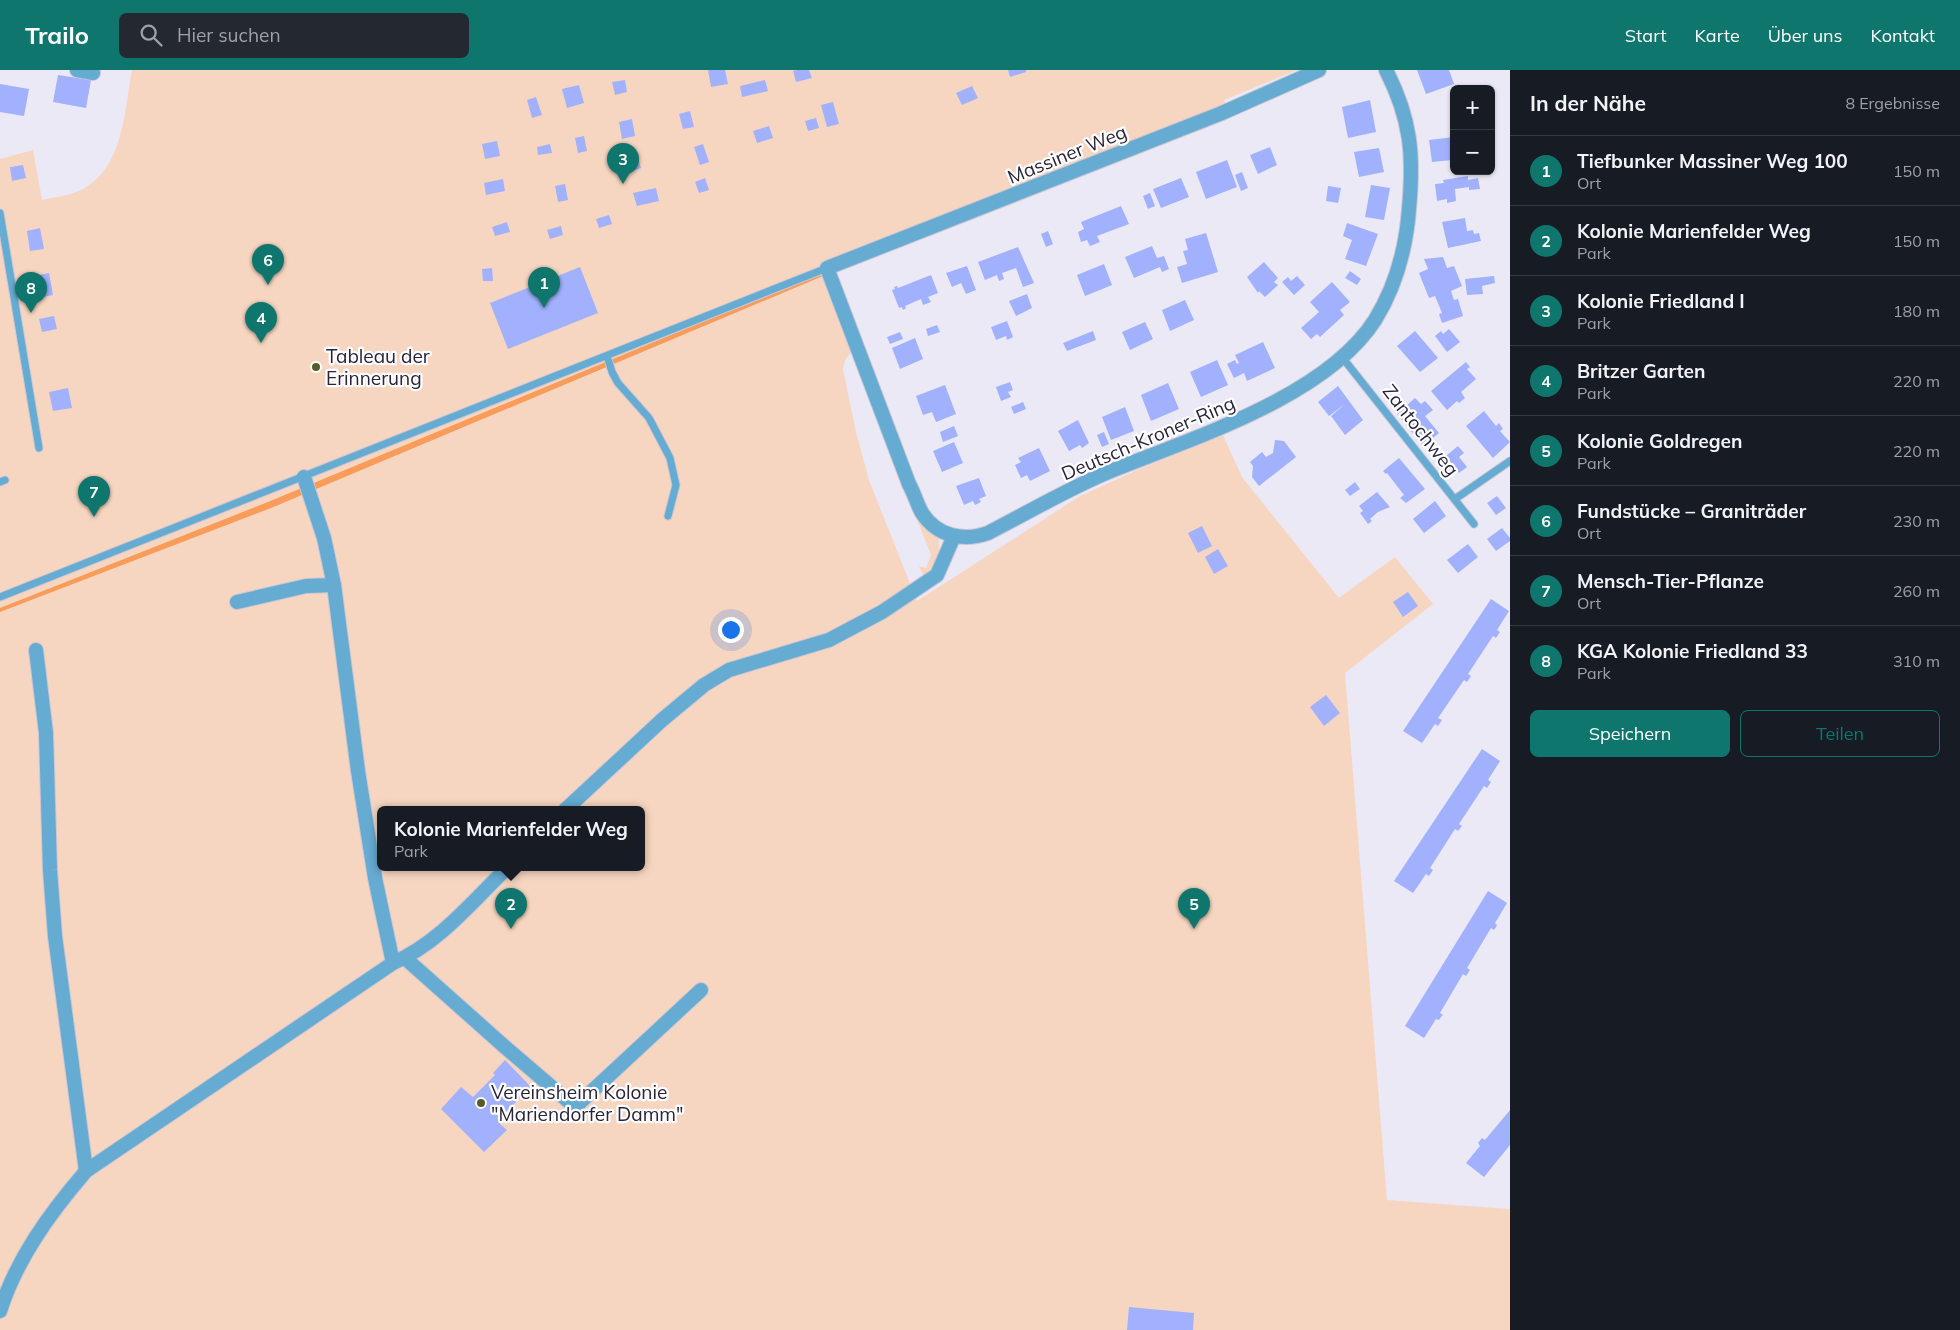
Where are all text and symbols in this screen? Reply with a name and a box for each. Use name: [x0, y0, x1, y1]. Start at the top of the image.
search box: [119, 13, 469, 58]
text: Trailo: [25, 20, 89, 50]
icon: search: [137, 21, 165, 49]
text: Hier suchen: [177, 23, 281, 47]
text: Start: [1625, 24, 1666, 47]
text: Karte: [1694, 24, 1740, 47]
text: Über uns: [1768, 24, 1843, 47]
text: Kontakt: [1871, 24, 1935, 47]
map controls: [1450, 85, 1495, 175]
button: +: [1450, 85, 1495, 130]
text: In der Nähe: [1530, 90, 1646, 116]
text: 8 Ergebnisse: [1845, 93, 1940, 113]
street label: Massiner Weg: [1004, 119, 1130, 189]
button: −: [1450, 130, 1495, 175]
pin: 3: [607, 143, 639, 184]
text: Tiefbunker Massiner Weg 100: [1577, 149, 1848, 173]
text: 1: [1541, 161, 1551, 181]
text: 150 m: [1893, 161, 1940, 181]
text: Ort: [1577, 173, 1601, 193]
text: Kolonie Marienfelder Weg: [1577, 219, 1811, 243]
text: 2: [1541, 231, 1551, 251]
text: 150 m: [1893, 231, 1940, 251]
text: Park: [1577, 243, 1611, 263]
pin: 6: [252, 244, 284, 285]
pin: 1: [528, 267, 560, 308]
pin: 8: [15, 272, 47, 313]
text: Kolonie Friedland I: [1577, 289, 1745, 313]
text: 3: [1541, 301, 1551, 321]
text: 180 m: [1893, 301, 1940, 321]
pin: 4: [245, 302, 277, 343]
text: Park: [1577, 313, 1611, 333]
place label: Tableau der Erinnerung: [326, 344, 430, 390]
text: Britzer Garten: [1577, 359, 1705, 383]
marker: Tableau der Erinnerung: [310, 361, 322, 373]
text: 4: [1541, 371, 1551, 391]
text: 220 m: [1893, 371, 1940, 391]
street label: Zantochweg: [1378, 379, 1464, 481]
text: Park: [1577, 383, 1611, 403]
street label: Deutsch-Kroner-Ring: [1058, 391, 1238, 485]
text: Kolonie Goldregen: [1577, 429, 1742, 453]
text: 5: [1541, 441, 1551, 461]
text: 220 m: [1893, 441, 1940, 461]
text: Park: [1577, 453, 1611, 473]
pin: 7: [78, 476, 110, 517]
text: Fundstücke – Graniträder: [1577, 499, 1806, 523]
text: 6: [1541, 511, 1551, 531]
text: 230 m: [1893, 511, 1940, 531]
text: Ort: [1577, 523, 1601, 543]
text: Mensch-Tier-Pflanze: [1577, 569, 1764, 593]
text: 7: [1541, 581, 1551, 601]
text: 260 m: [1893, 581, 1940, 601]
text: Ort: [1577, 593, 1601, 613]
your location: [718, 617, 744, 643]
text: KGA Kolonie Friedland 33: [1577, 639, 1808, 663]
text: 8: [1541, 651, 1551, 671]
text: 310 m: [1893, 651, 1940, 671]
text: Park: [1577, 663, 1611, 683]
button: Speichern: [1530, 710, 1730, 757]
button: Teilen: [1740, 710, 1940, 757]
popup: [377, 806, 645, 871]
text: Kolonie Marienfelder Weg: [394, 817, 628, 841]
text: Park: [394, 841, 428, 861]
pin: 2: [495, 888, 527, 929]
pin: 5: [1178, 888, 1210, 929]
place label: Vereinsheim Kolonie "Mariendorfer Damm": [491, 1080, 683, 1126]
marker: Vereinsheim Kolonie "Mariendorfer Damm": [475, 1097, 487, 1109]

